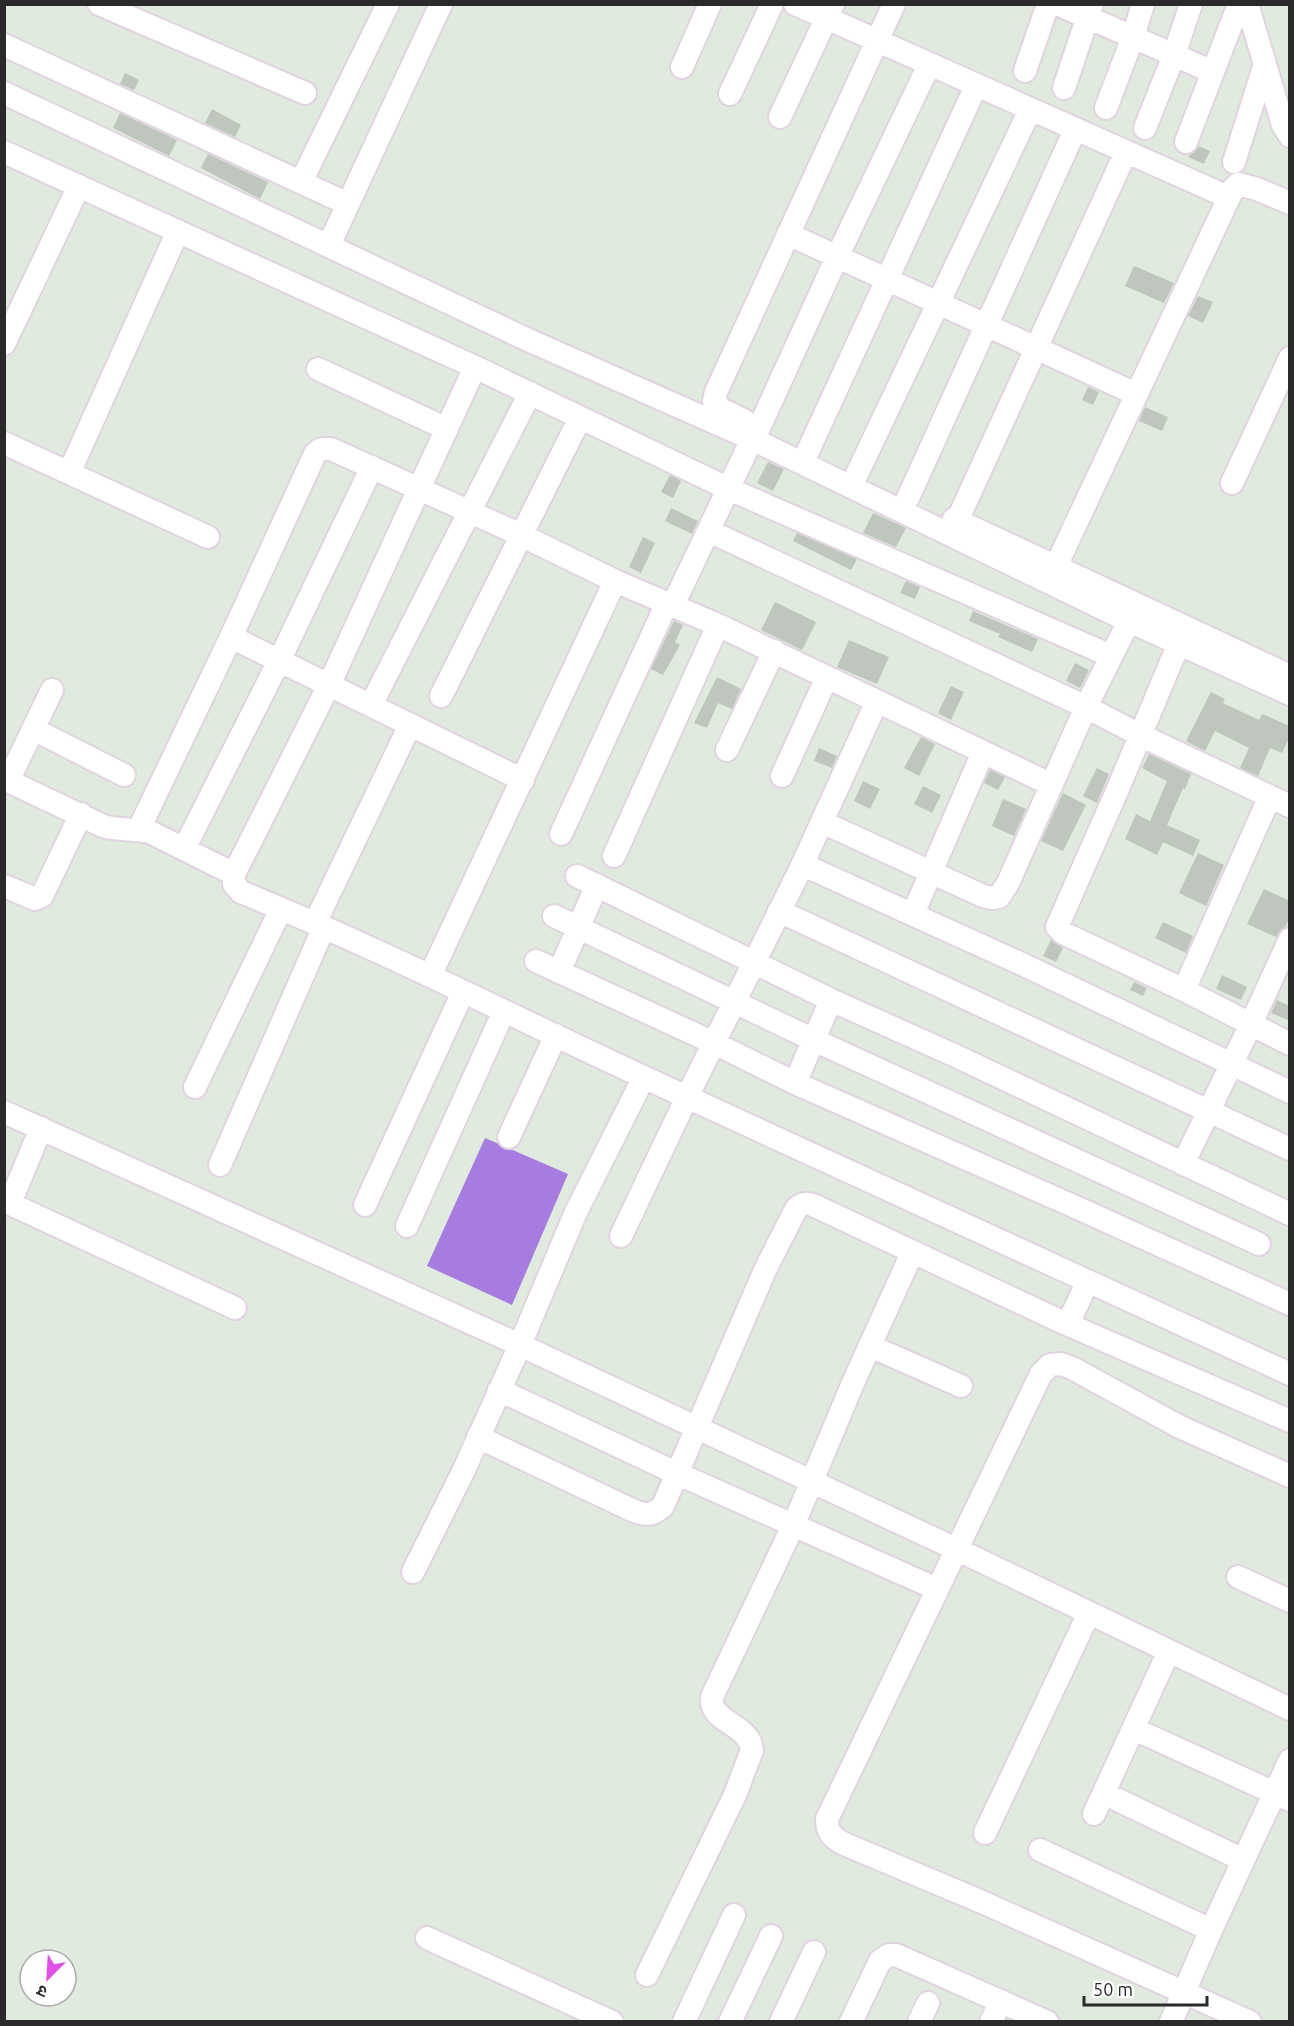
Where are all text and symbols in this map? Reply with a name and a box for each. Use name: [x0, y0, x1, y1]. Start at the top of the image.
north arrow: [18, 1948, 78, 2008]
scale bar: [1084, 1969, 1207, 2007]
text: 50 m: [1093, 1979, 1133, 1999]
text: उ: [33, 1981, 50, 2002]

